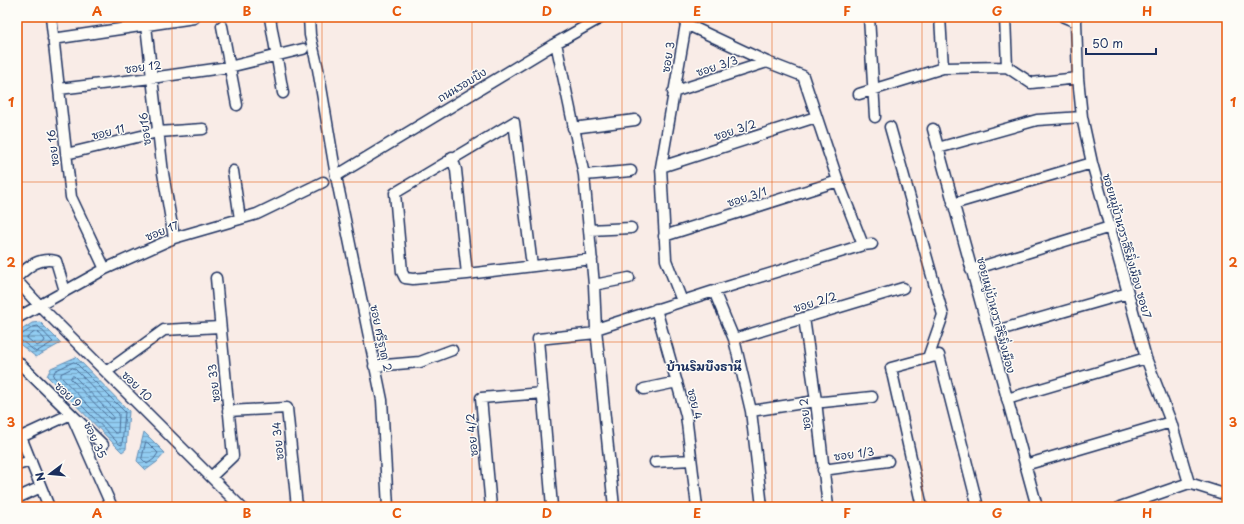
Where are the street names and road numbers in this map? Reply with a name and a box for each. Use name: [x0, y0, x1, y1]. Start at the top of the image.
street label: ซอย 3: [656, 40, 679, 74]
street label: ซอย 3/3: [694, 51, 740, 80]
street label: ซอย 12: [124, 56, 162, 77]
street label: ถนนรอบบึง: [434, 63, 490, 106]
street label: ซอย16: [134, 111, 155, 147]
street label: ซอย 3/2: [712, 115, 758, 144]
street label: ซอย 11: [90, 119, 126, 144]
street label: ซอย 16: [42, 129, 63, 167]
street label: ซอยหมู่บ้านวราสิริมิ่งเมือง ซอย7: [1098, 171, 1158, 321]
street label: ซอย 3/1: [725, 182, 769, 211]
street label: ซอย 17: [142, 216, 181, 245]
street label: ซอยหมู่บ้านวราสิริมิ่งเมือง: [972, 254, 1022, 375]
street label: ซอย 2/2: [791, 287, 839, 316]
street label: ซอย ศรีฐาตุ 2: [365, 303, 397, 373]
street label: ซอย 33: [203, 363, 224, 403]
street label: ซอย 10: [118, 367, 156, 405]
street label: ซอย 9: [51, 378, 85, 412]
street label: ซอย 4: [684, 387, 707, 421]
street label: ซอย 2: [794, 397, 815, 431]
street label: ซอย 4/2: [461, 412, 482, 457]
street label: ซอย 35: [80, 419, 111, 461]
street label: ซอย 34: [267, 421, 288, 461]
street label: ซอย 1/3: [833, 442, 875, 465]

